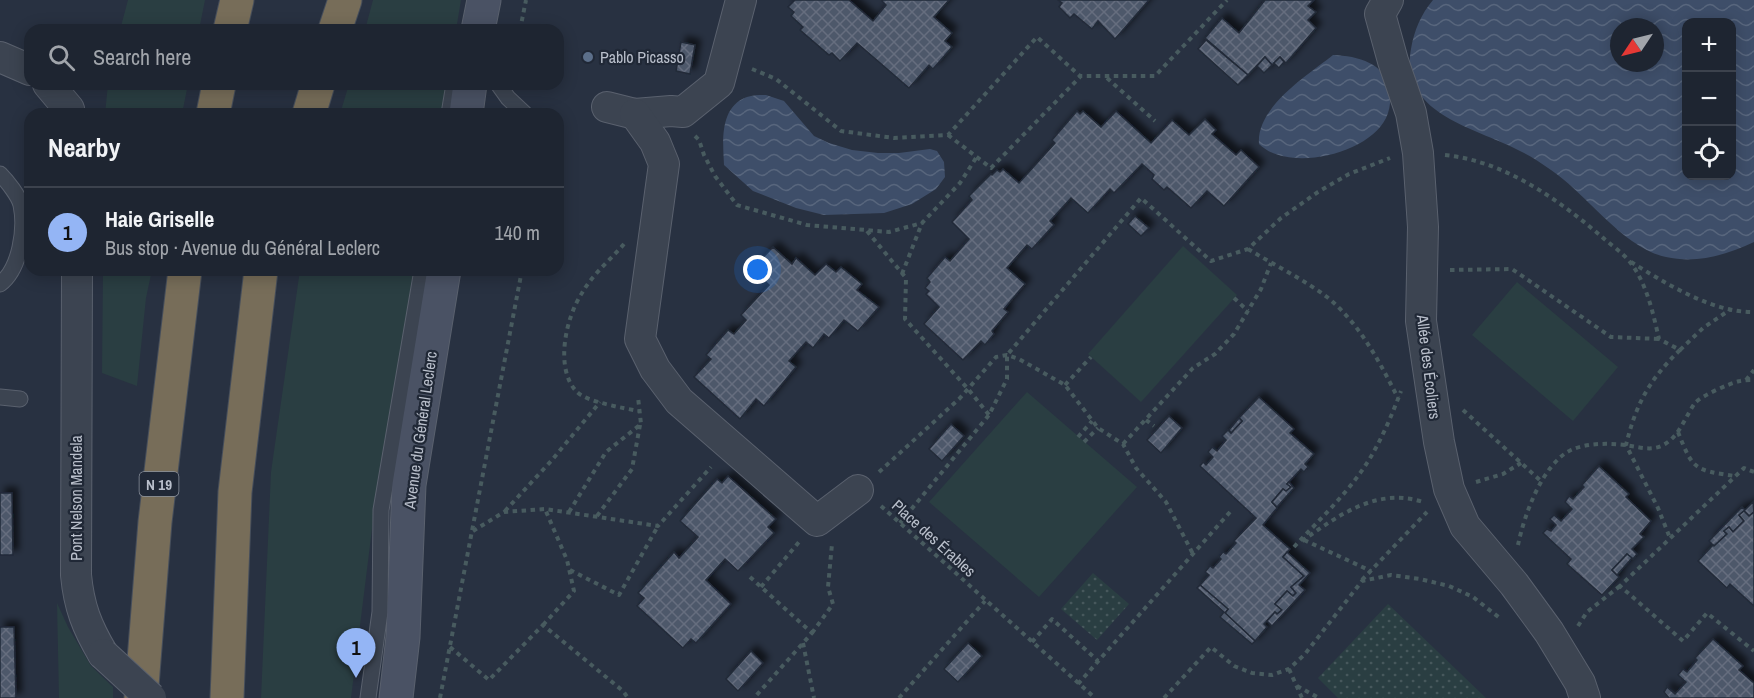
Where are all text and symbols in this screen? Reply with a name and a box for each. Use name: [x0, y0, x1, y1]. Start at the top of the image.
north arrow: [1610, 18, 1664, 72]
map controls: [1682, 18, 1736, 180]
button: +: [1682, 18, 1736, 72]
search box: [24, 24, 564, 90]
icon: search: [45, 41, 78, 74]
text: Search here: [93, 42, 191, 72]
place label: Pablo Picasso: [600, 46, 684, 68]
marker: Pablo Picasso: [581, 50, 595, 64]
button: −: [1682, 72, 1736, 126]
button: locate: [1682, 126, 1736, 180]
text: Nearby: [48, 130, 120, 165]
text: Haie Griselle: [105, 204, 214, 234]
text: 1: [63, 219, 72, 246]
text: 140 m: [494, 219, 540, 246]
text: Bus stop · Avenue du Général Leclerc: [105, 234, 380, 261]
your location: [743, 255, 772, 284]
street label: Allée des Écoliers: [1412, 313, 1446, 420]
street label: Avenue du Général Leclerc: [398, 349, 442, 511]
street label: Pont Nelson Mandela: [65, 435, 87, 561]
road number: N 19: [140, 472, 178, 496]
street label: Place des Érables: [887, 494, 981, 582]
pin: 1: [336, 628, 376, 678]

